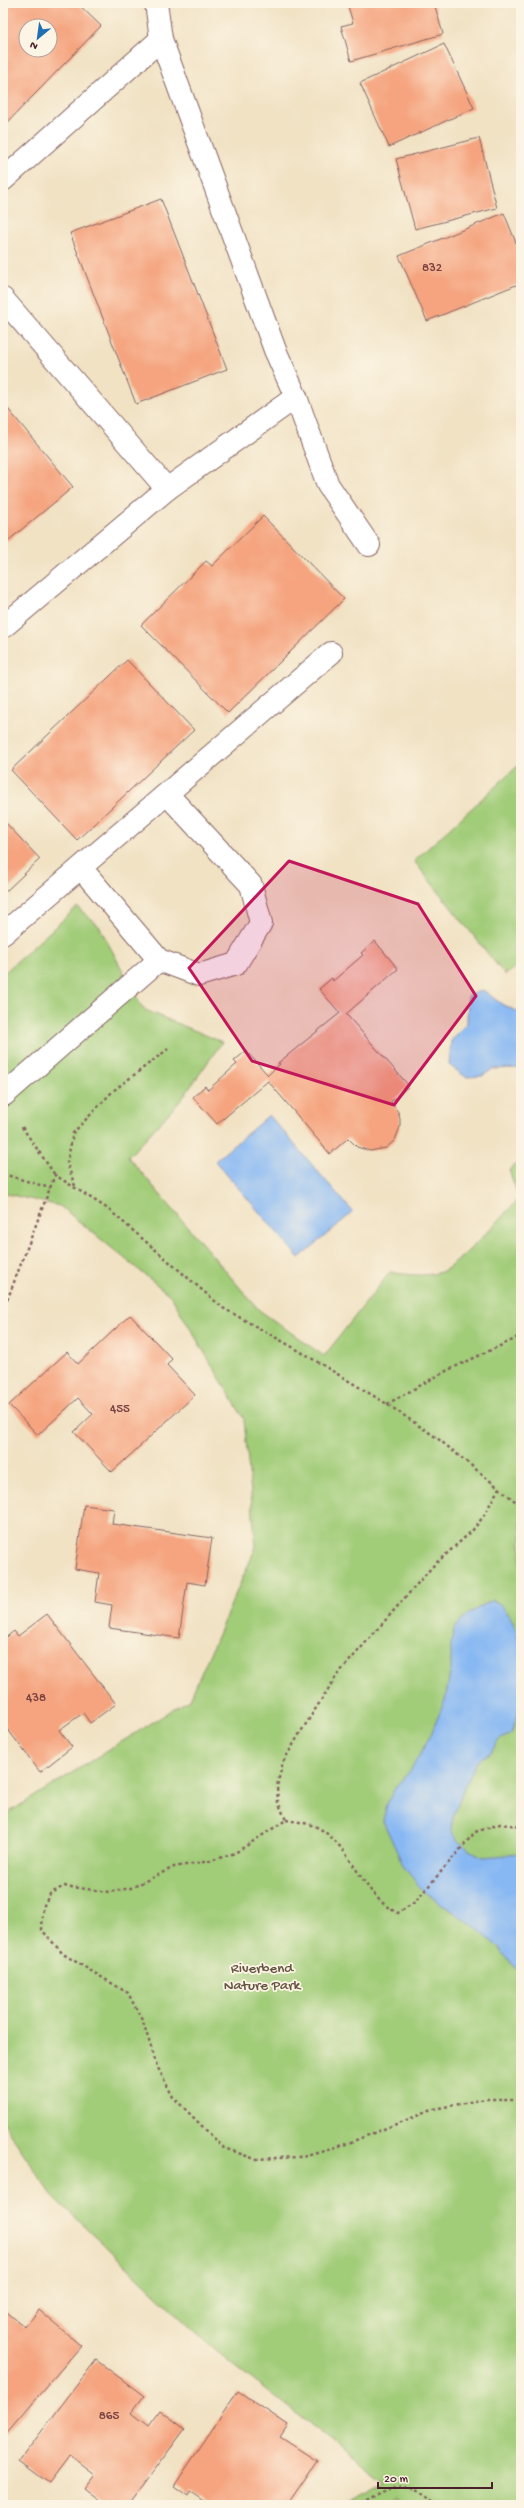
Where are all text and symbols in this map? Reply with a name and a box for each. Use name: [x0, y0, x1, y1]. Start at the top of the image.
north arrow: [18, 18, 58, 58]
text: N: [28, 38, 40, 52]
house number: 832: [422, 261, 443, 276]
house number: 455: [110, 1402, 130, 1417]
house number: 438: [26, 1691, 46, 1706]
park label: Riverbend Nature Park: [224, 1960, 302, 1995]
house number: 865: [99, 2409, 119, 2424]
scale bar: [378, 2464, 492, 2490]
text: 20 m: [384, 2473, 409, 2487]

